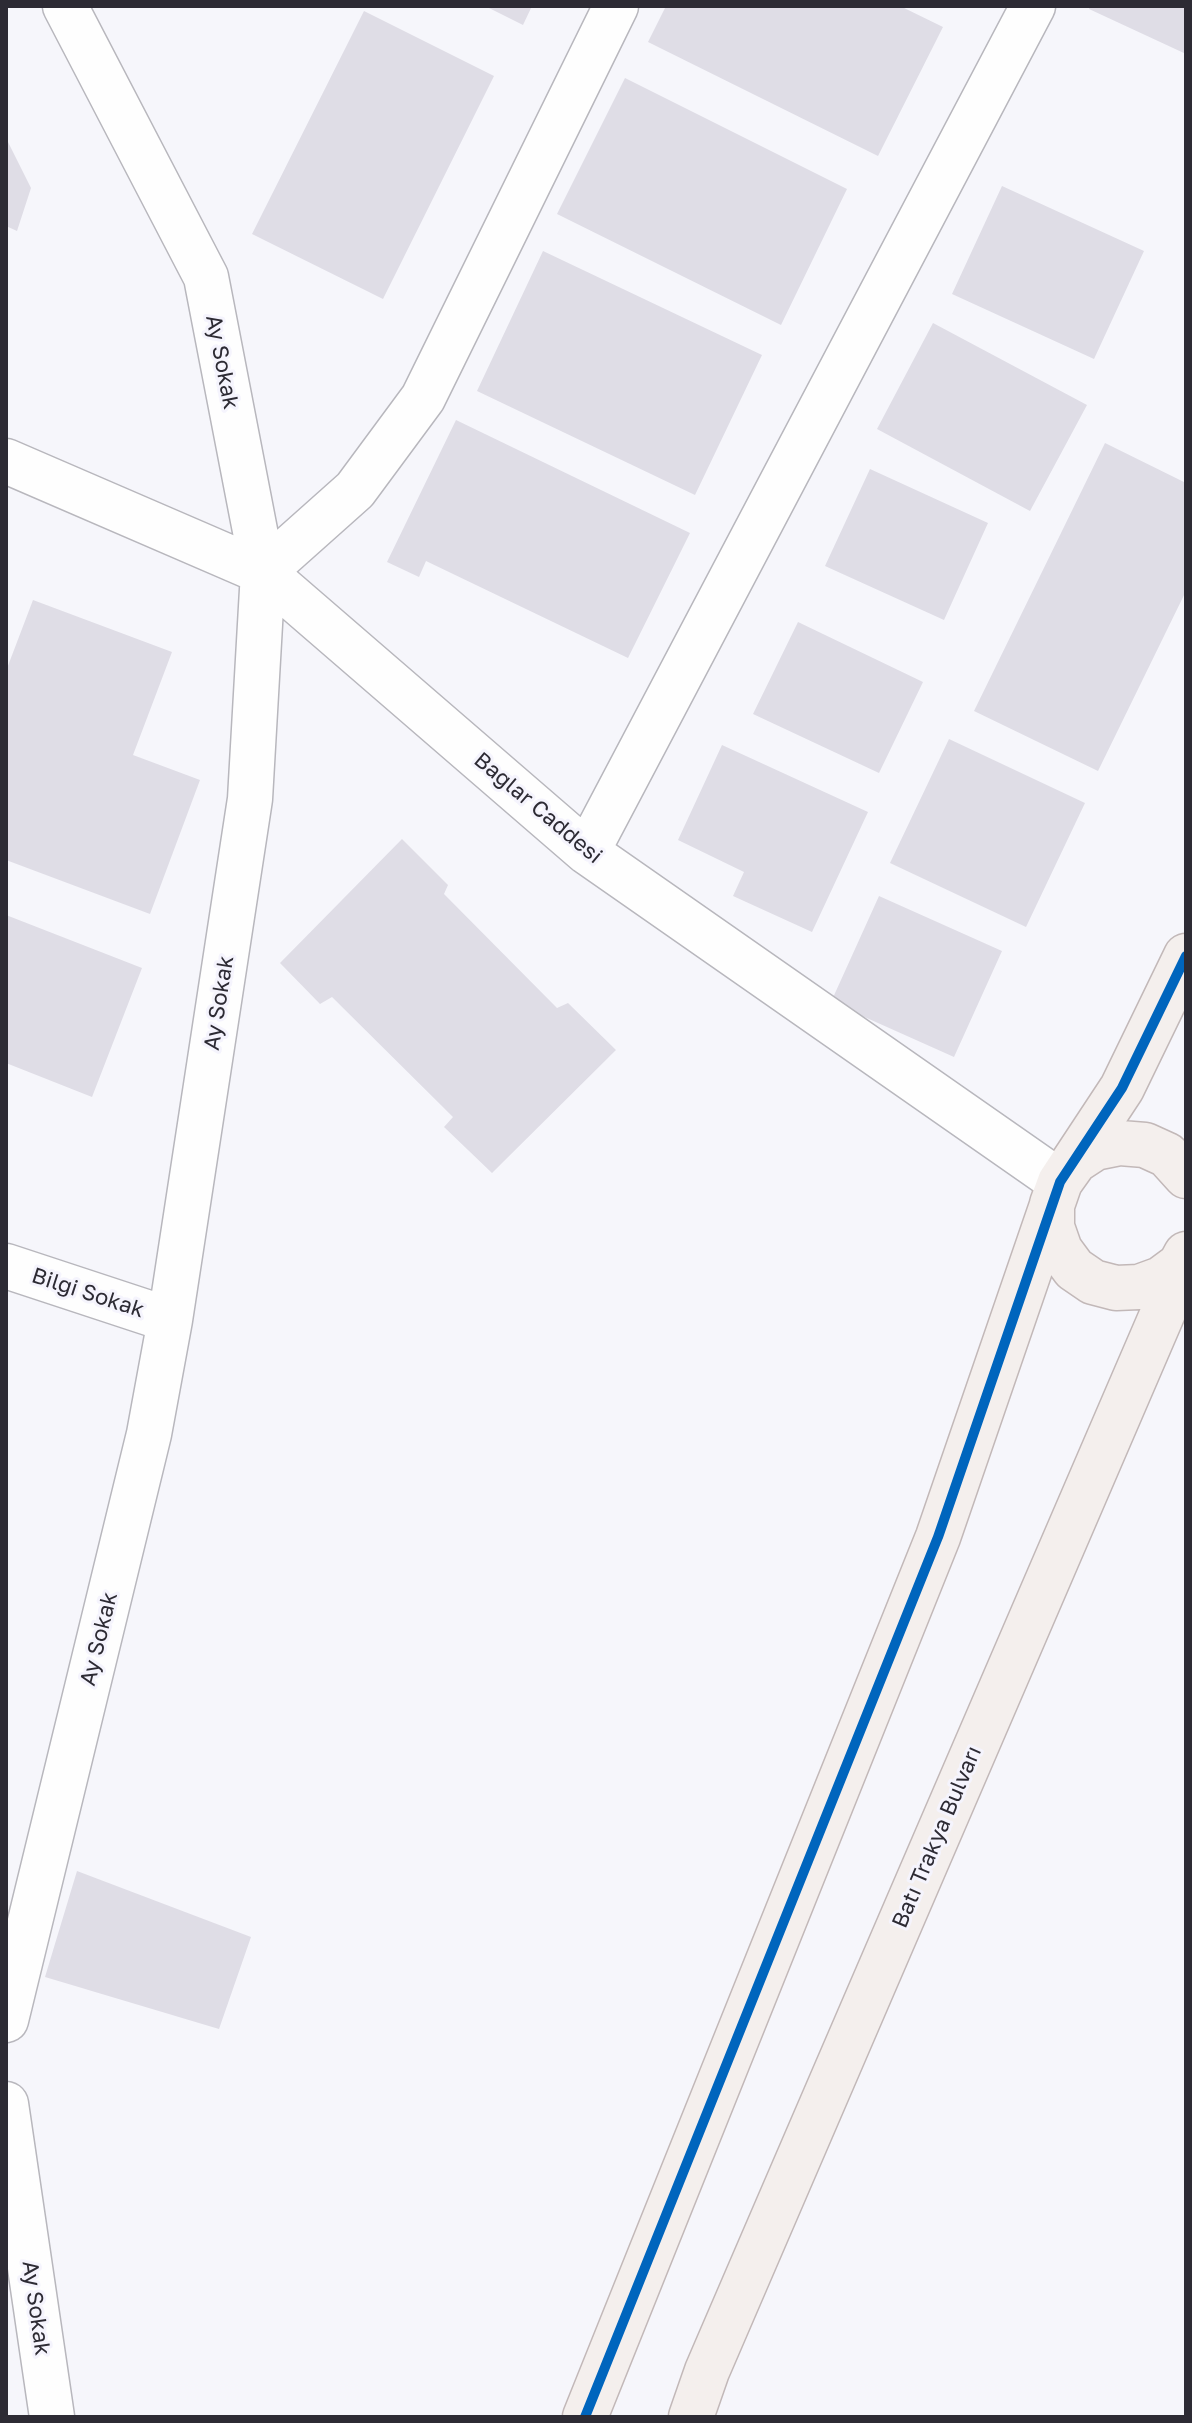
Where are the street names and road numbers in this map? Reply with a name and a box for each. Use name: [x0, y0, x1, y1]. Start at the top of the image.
street label: Ay Sokak: [200, 313, 244, 411]
street label: Bağlar Caddesi: [469, 747, 607, 869]
street label: Ay Sokak: [198, 954, 240, 1052]
street label: Bilgi Sokak: [28, 1262, 148, 1324]
street label: Ay Sokak: [75, 1589, 123, 1689]
street label: Batı Trakya Bulvarı: [887, 1742, 987, 1932]
street label: Ay Sokak: [16, 2259, 56, 2357]

